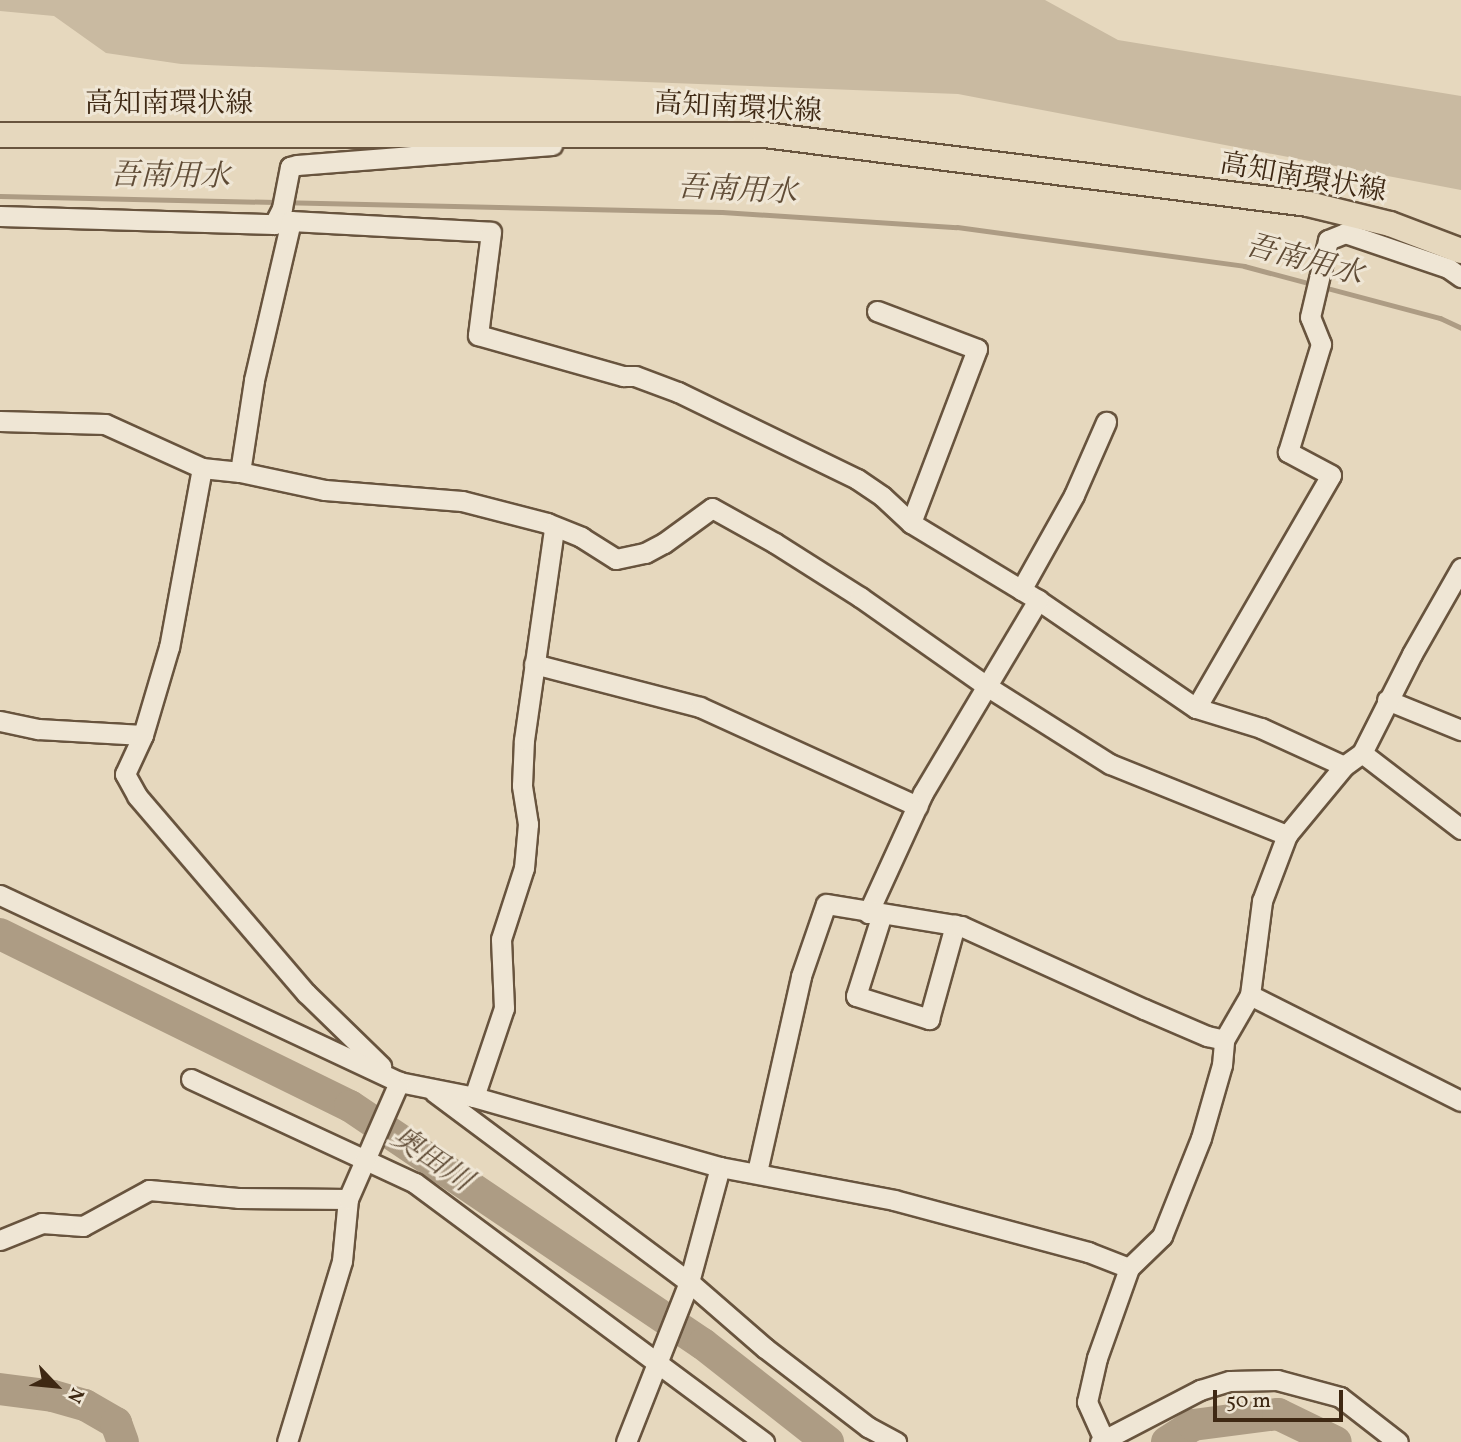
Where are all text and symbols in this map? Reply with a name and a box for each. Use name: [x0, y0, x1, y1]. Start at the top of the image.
street label: 高知南環状線: [85, 88, 253, 122]
street label: 高知南環状線: [653, 88, 823, 130]
street label: 高知南環状線: [1217, 148, 1389, 210]
water label: 吾南用水: [110, 158, 230, 196]
water label: 吾南用水: [676, 170, 798, 212]
water label: 吾南用水: [1241, 228, 1367, 294]
water label: 奥田川: [384, 1120, 478, 1200]
north arrow: [21, 1351, 91, 1421]
scale bar: [1216, 1376, 1346, 1420]
text: N: [60, 1383, 90, 1407]
text: 50 m: [1226, 1387, 1271, 1416]

